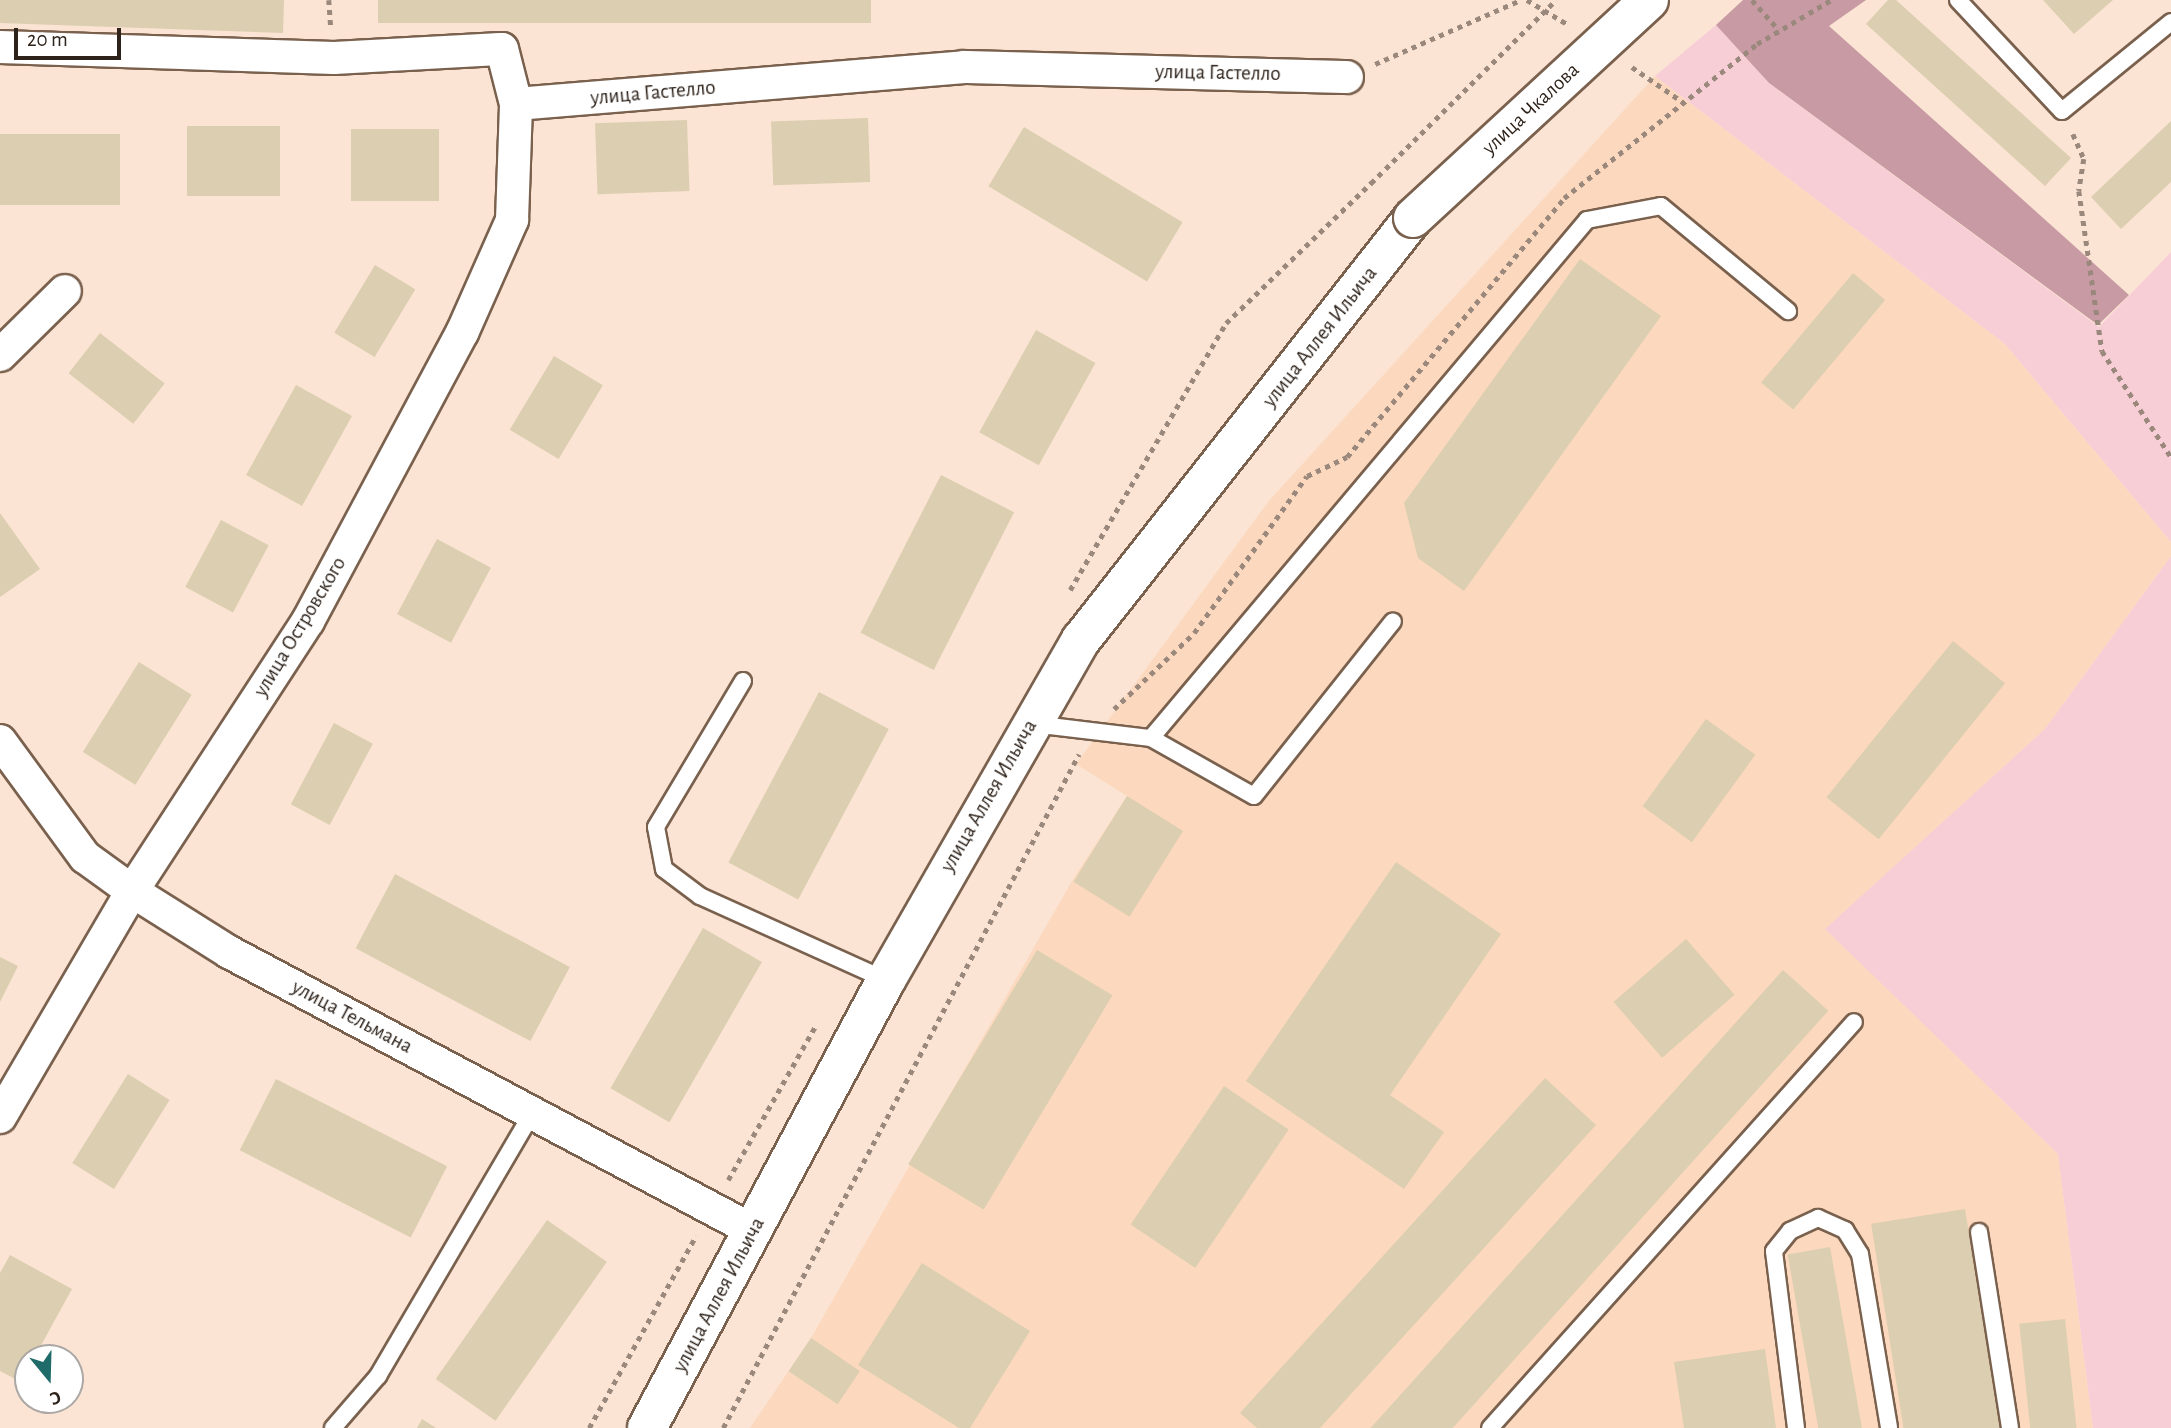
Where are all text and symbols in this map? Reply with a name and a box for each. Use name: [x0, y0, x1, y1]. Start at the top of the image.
scale bar: [18, 14, 124, 58]
text: 20 m: [27, 29, 68, 50]
street label: улица Чкалова: [1477, 58, 1585, 160]
street label: улица Гастелло: [1155, 59, 1281, 87]
street label: улица Гастелло: [589, 75, 717, 111]
street label: улица Аллея Ильича: [1257, 262, 1383, 412]
street label: улица Островского: [248, 553, 352, 701]
street label: улица Аллея Ильича: [935, 715, 1043, 877]
street label: улица Тельмана: [287, 975, 417, 1059]
street label: улица Аллея Ильича: [668, 1213, 770, 1377]
north arrow: [14, 1344, 84, 1414]
text: С: [47, 1387, 63, 1408]

